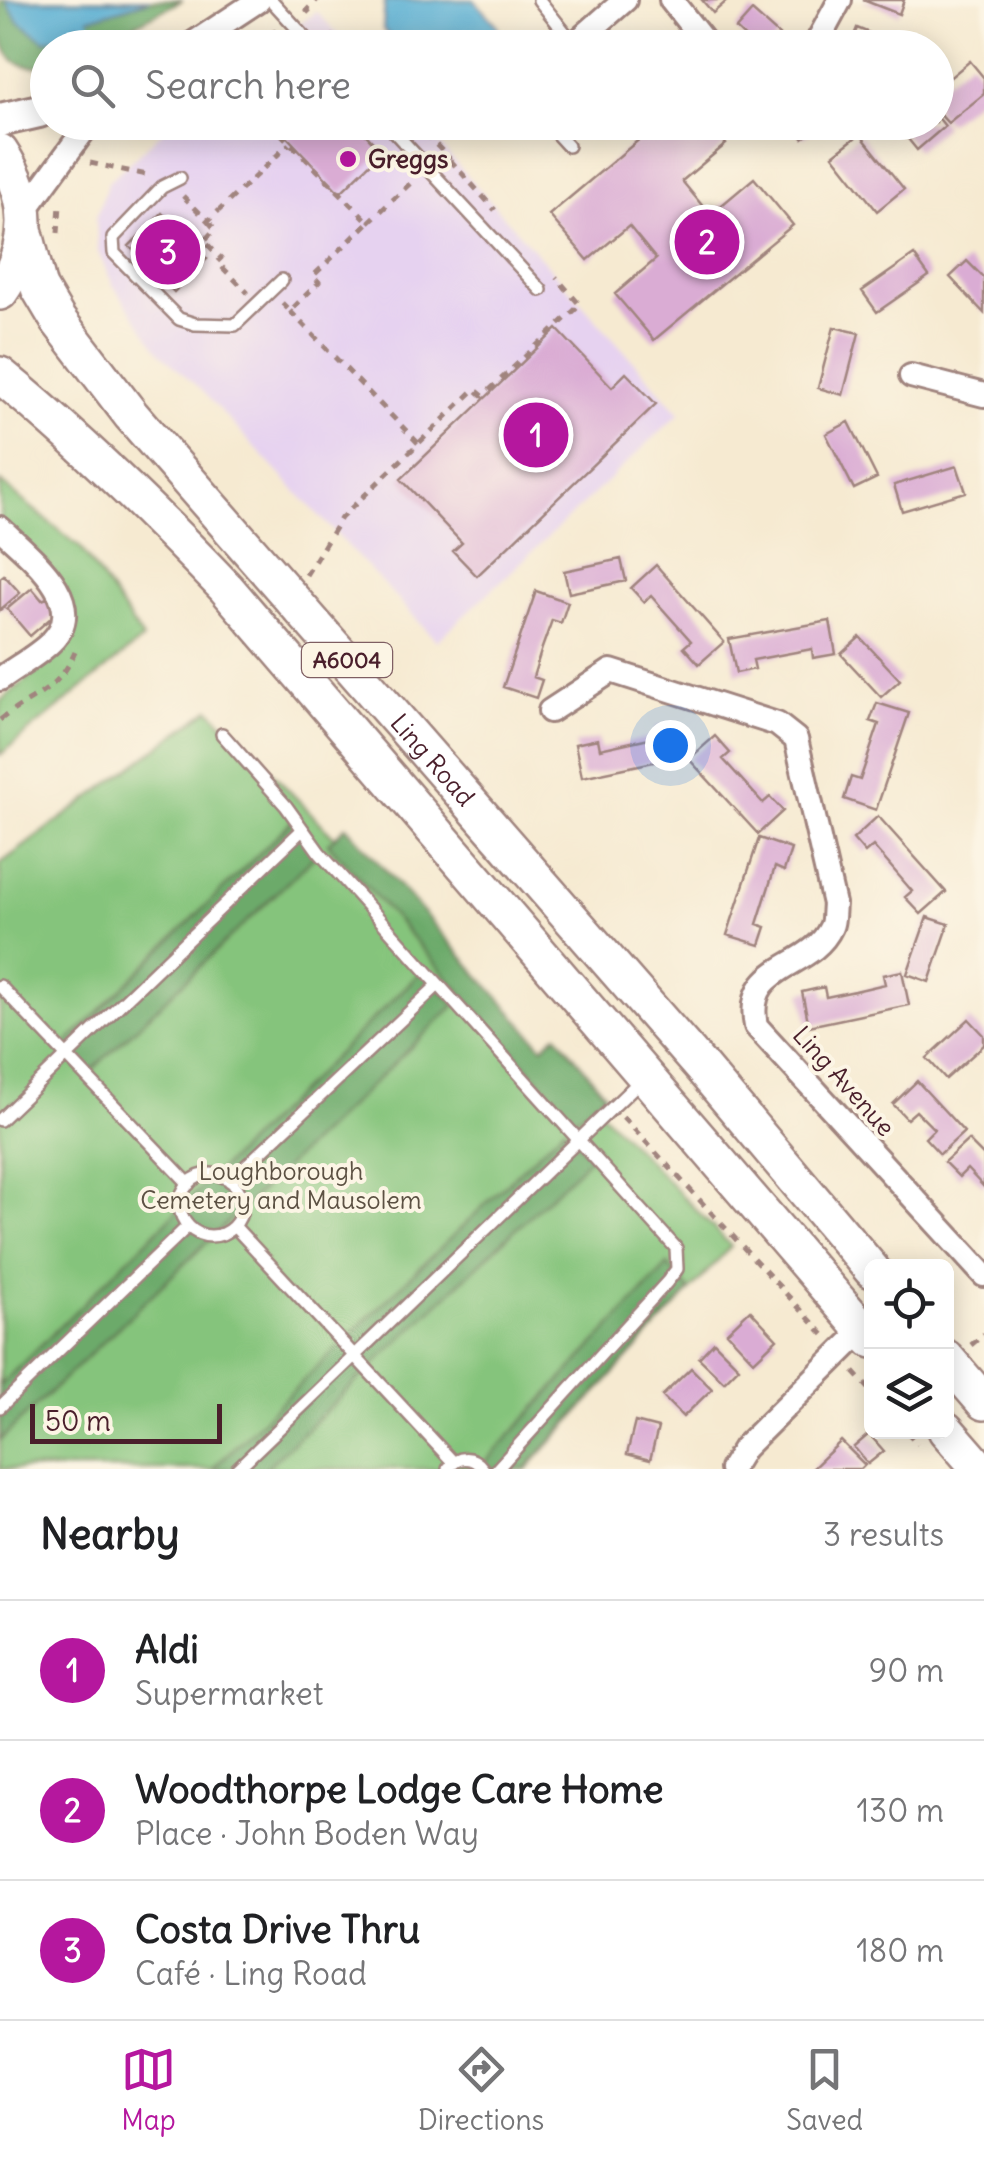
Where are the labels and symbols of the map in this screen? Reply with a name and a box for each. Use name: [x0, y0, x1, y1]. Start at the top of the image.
place label: Greggs: [368, 143, 448, 175]
marker: Greggs: [337, 148, 359, 170]
pin: 2: [674, 204, 740, 280]
pin: 3: [136, 214, 200, 290]
pin: 1: [504, 398, 568, 472]
road number: A6004: [302, 643, 392, 677]
street label: Ling Road: [384, 707, 482, 813]
your location: [645, 720, 696, 771]
street label: Ling Avenue: [786, 1019, 902, 1143]
park label: Loughborough Cemetery and Mausolem: [140, 1155, 422, 1216]
scale bar: [30, 1399, 222, 1444]

